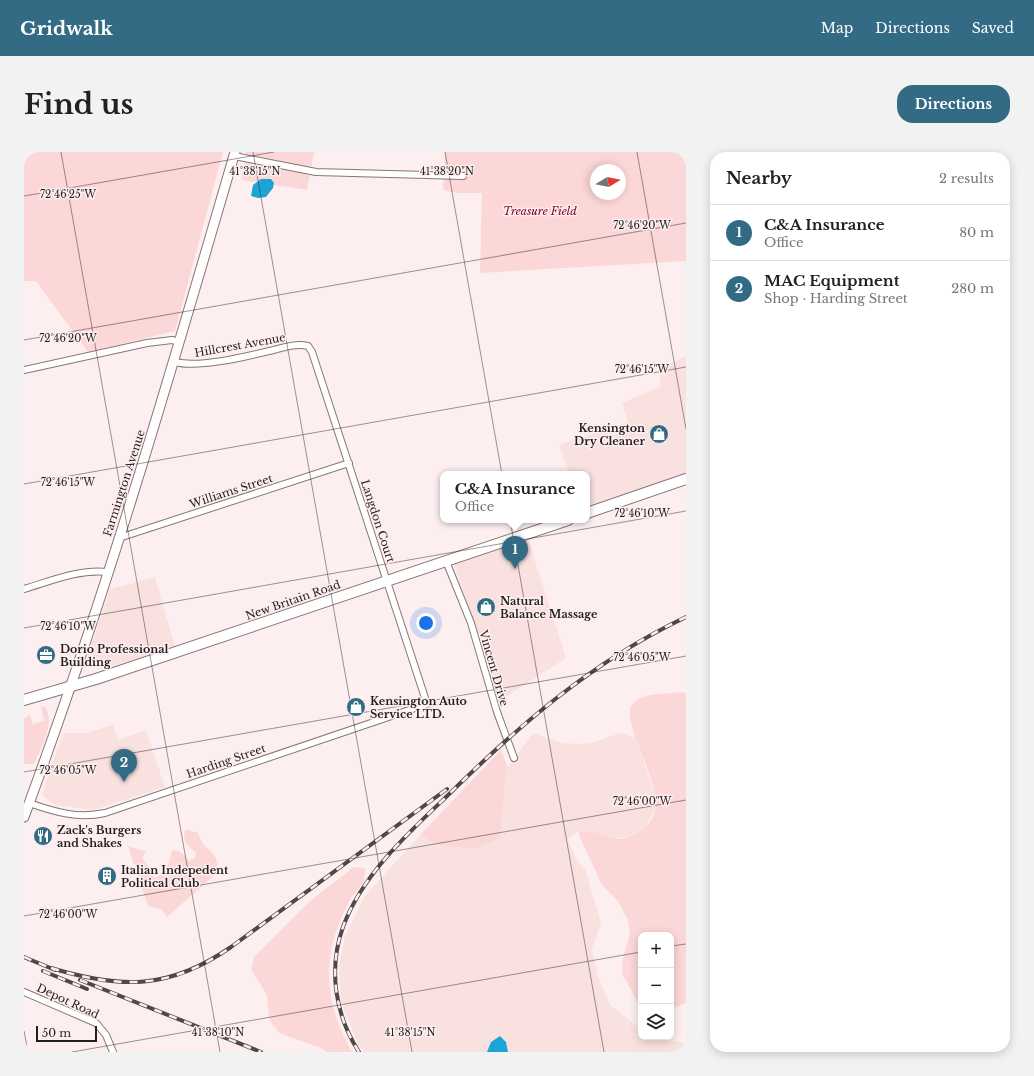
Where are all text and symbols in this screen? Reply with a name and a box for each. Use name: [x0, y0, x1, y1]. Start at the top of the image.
text: Gridwalk: [20, 17, 113, 40]
text: Map: [821, 19, 853, 37]
text: Directions: [875, 19, 950, 37]
text: Saved: [972, 19, 1014, 37]
button: Directions: [897, 85, 1010, 123]
text: Find us: [24, 87, 134, 122]
north arrow: [590, 164, 626, 200]
text: 41°38'15"N: [230, 165, 280, 178]
text: 41°38'20"N: [420, 165, 474, 178]
text: Nearby: [726, 168, 792, 189]
text: 2 results: [939, 170, 994, 187]
text: 72°46'25"W: [40, 188, 96, 201]
park label: Treasure Field: [503, 204, 577, 218]
text: C&A Insurance: [764, 215, 884, 234]
text: 72°46'20"W: [613, 219, 671, 232]
text: 1: [736, 224, 742, 241]
text: 80 m: [959, 224, 994, 241]
text: Office: [764, 234, 803, 251]
text: MAC Equipment: [764, 271, 899, 290]
text: 2: [735, 280, 743, 297]
text: 280 m: [951, 280, 994, 297]
text: Shop · Harding Street: [764, 290, 908, 307]
street label: Hillcrest Avenue: [193, 330, 287, 360]
text: 72°46'20"W: [39, 332, 97, 345]
text: 72°46'15"W: [615, 363, 669, 376]
place label: Kensington Dry Cleaner: [574, 421, 646, 448]
shop icon: Kensington Dry Cleaner: [648, 423, 670, 445]
street label: Farmington Avenue: [100, 428, 148, 538]
street label: Williams Street: [187, 471, 275, 511]
popup: [440, 471, 590, 523]
text: 72°46'15"W: [41, 476, 95, 489]
street label: Langdon Court: [358, 478, 398, 565]
text: C&A Insurance: [455, 479, 575, 498]
text: Office: [455, 498, 494, 515]
text: 72°46'10"W: [614, 507, 670, 520]
pin: 1: [502, 536, 528, 569]
street label: New Britain Road: [244, 577, 343, 623]
place label: Natural Balance Massage: [500, 594, 598, 621]
shop icon: Natural Balance Massage: [475, 596, 497, 618]
your location: [416, 613, 436, 633]
text: 72°46'10"W: [40, 620, 96, 633]
street label: Vincent Drive: [476, 627, 512, 708]
place label: Dorio Professional Building: [60, 642, 169, 669]
office icon: Dorio Professional Building: [35, 644, 57, 666]
text: 72°46'05"W: [614, 651, 671, 664]
place label: Kensington Auto Service LTD.: [370, 694, 467, 721]
shop icon: Kensington Auto Service LTD.: [345, 696, 367, 718]
street label: Harding Street: [185, 741, 268, 781]
pin: 2: [111, 749, 137, 782]
text: 72°46'05"W: [40, 764, 97, 777]
text: 72°46'00"W: [613, 795, 671, 808]
place label: Zack's Burgers and Shakes: [57, 823, 141, 850]
restaurant icon: Zack's Burgers and Shakes: [32, 825, 54, 847]
place label: Italian Indepedent Political Club: [121, 863, 229, 890]
building icon: Italian Indepedent Political Club: [96, 865, 118, 887]
text: 72°46'00"W: [39, 908, 97, 921]
map controls: [638, 932, 674, 1040]
button: +: [638, 932, 674, 968]
button: −: [638, 968, 674, 1004]
street label: Depot Road: [35, 980, 102, 1022]
button: layers: [638, 1004, 674, 1040]
scale bar: [36, 1024, 97, 1043]
text: 50 m: [42, 1026, 71, 1040]
text: 41°38'10"N: [192, 1026, 244, 1039]
text: 41°38'15"N: [385, 1026, 435, 1039]

